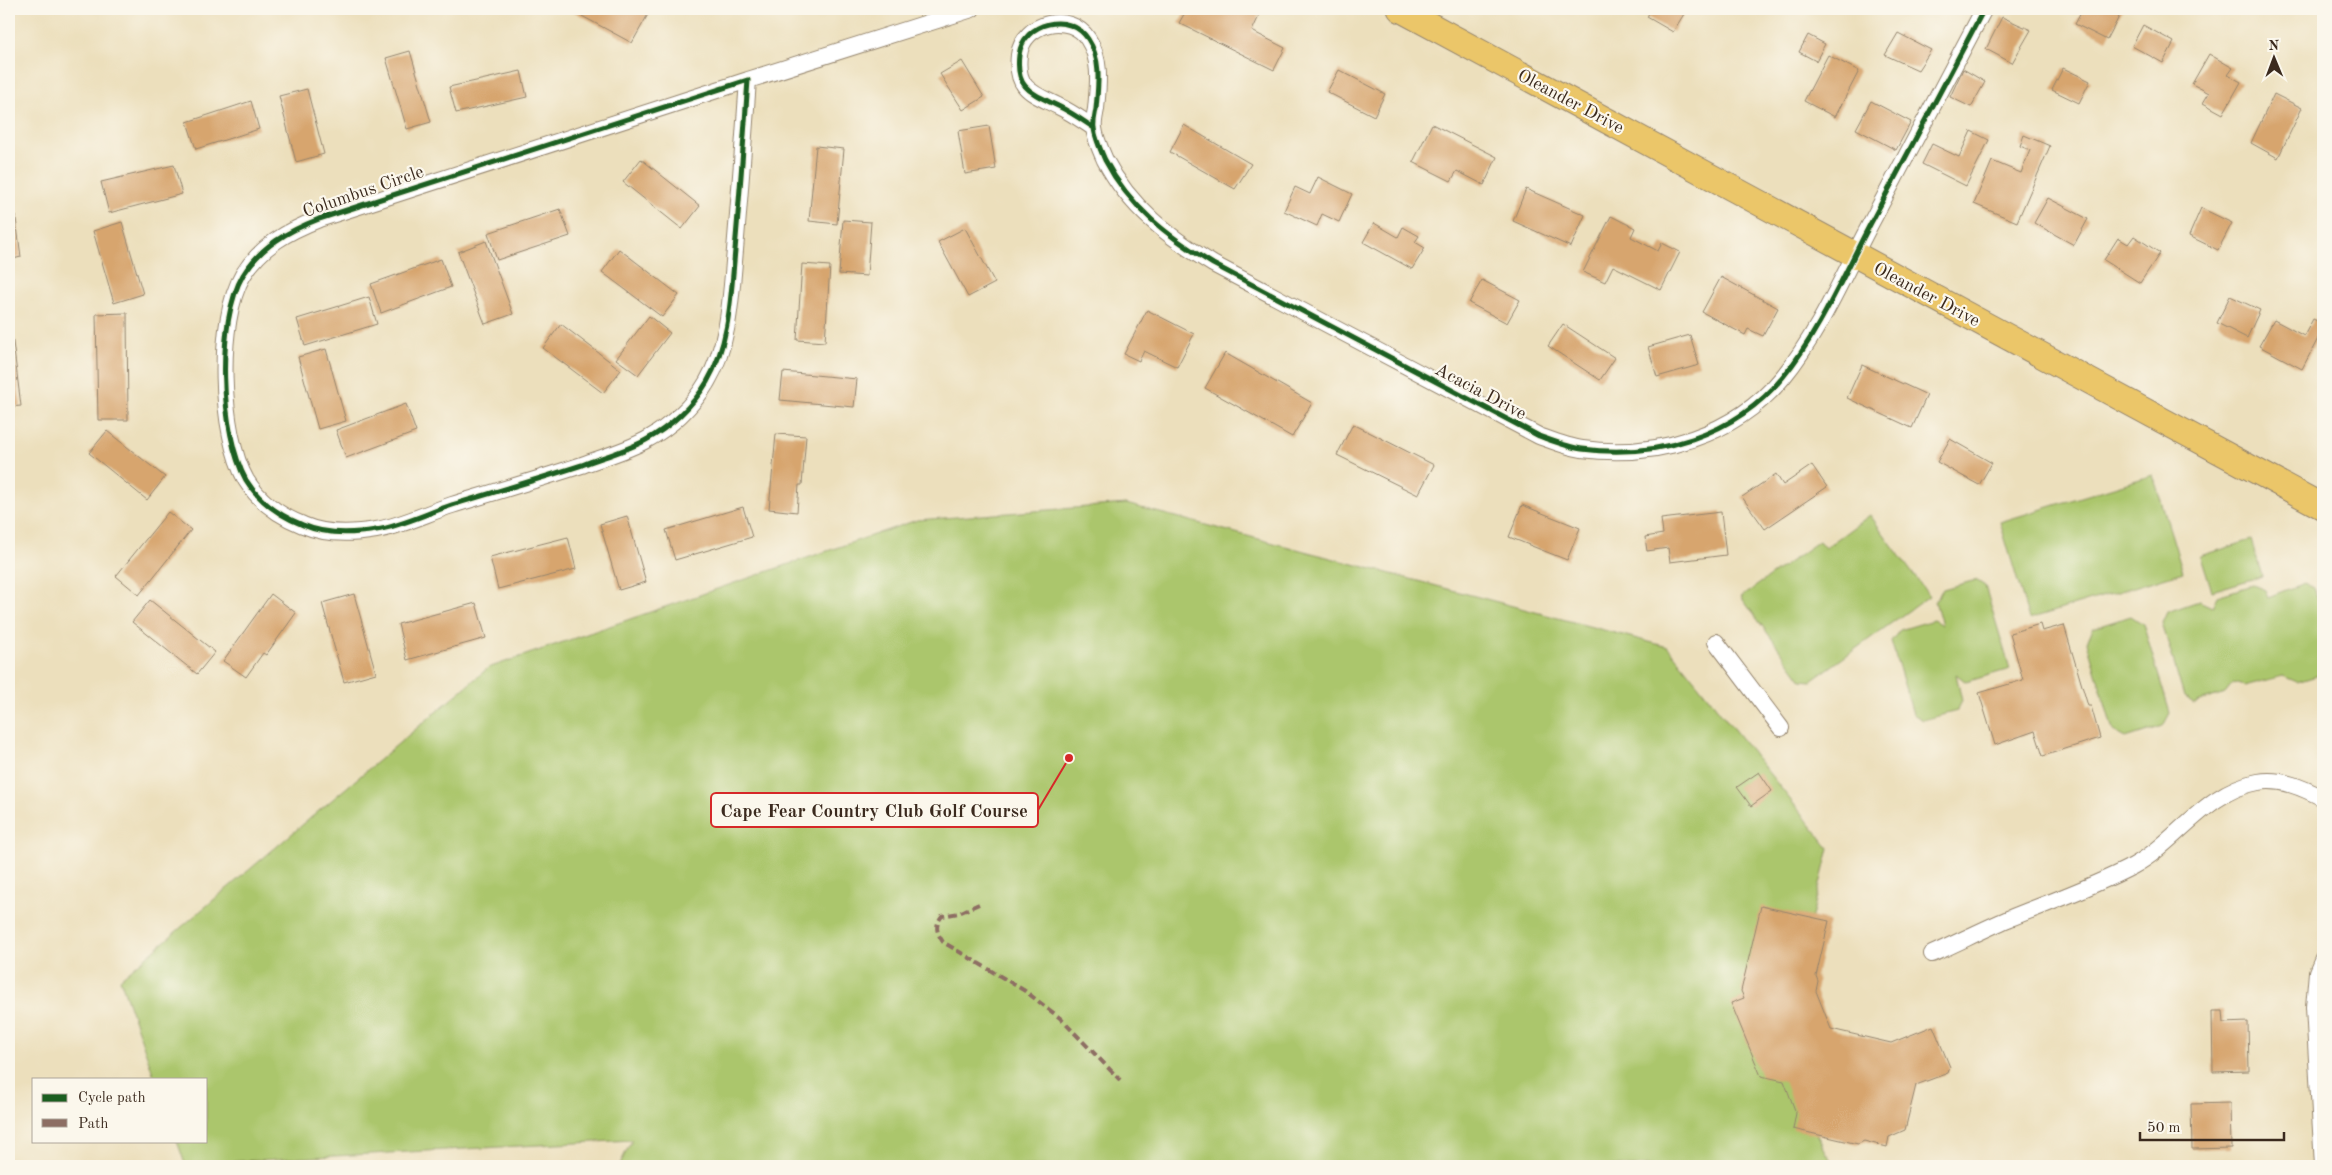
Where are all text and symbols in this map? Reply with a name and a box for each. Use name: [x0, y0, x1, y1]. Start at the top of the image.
north arrow: [2250, 32, 2300, 82]
text: N: [2268, 39, 2280, 53]
street label: Oleander Drive: [1514, 66, 1627, 137]
street label: Columbus Circle: [300, 163, 426, 221]
street label: Oleander Drive: [1870, 259, 1983, 330]
street label: Acacia Drive: [1432, 360, 1529, 423]
callout: Cape Fear Country Club Golf Course: [711, 793, 1038, 827]
text: Cape Fear Country Club Golf Course: [720, 803, 1028, 822]
legend: [32, 1078, 208, 1142]
text: Cycle path: [78, 1091, 146, 1106]
scale bar: [2140, 1110, 2283, 1142]
text: Path: [78, 1117, 108, 1132]
text: 50 m: [2147, 1121, 2181, 1136]

